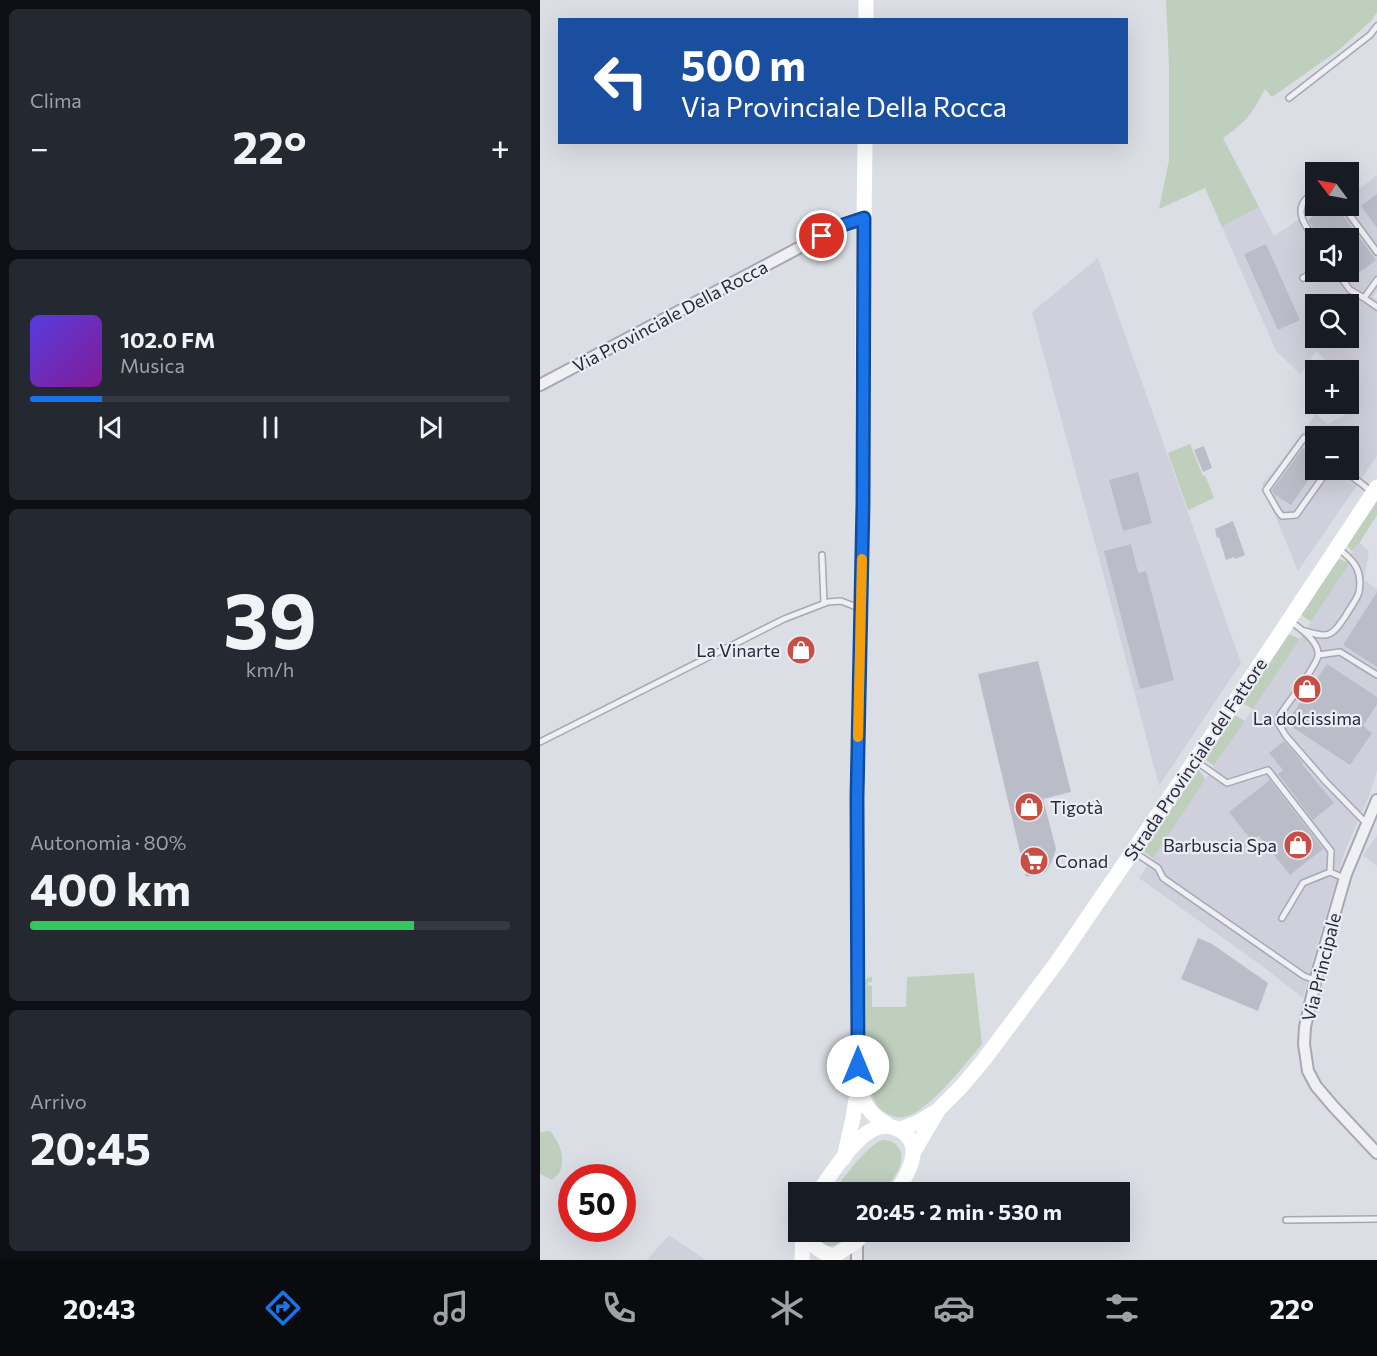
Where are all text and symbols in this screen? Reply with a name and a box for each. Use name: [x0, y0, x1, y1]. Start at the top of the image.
text: 500 m: [681, 38, 806, 90]
icon: left: [582, 42, 660, 120]
text: Clima: [30, 88, 82, 112]
text: Via Provinciale Della Rocca: [681, 90, 1007, 123]
text: 22°: [233, 118, 307, 173]
text: −: [30, 126, 49, 167]
text: +: [491, 126, 510, 167]
north arrow: [1305, 162, 1359, 216]
map controls: [1305, 162, 1359, 480]
pin: [796, 210, 847, 261]
icon: arrive: [805, 219, 838, 252]
button: sound: [1305, 228, 1359, 282]
street label: Via Provinciale Della Rocca: [569, 255, 771, 377]
button: search: [1305, 294, 1359, 348]
text: 102.0 FM: [120, 326, 215, 353]
text: Musica: [120, 353, 185, 377]
button: +: [1305, 360, 1359, 414]
icon: previous: [94, 411, 127, 444]
icon: pause: [254, 411, 287, 444]
icon: next: [414, 411, 447, 444]
button: −: [1305, 426, 1359, 480]
text: 39: [223, 570, 317, 665]
shop icon: La Vinarte: [785, 634, 817, 666]
place label: La Vinarte: [696, 639, 780, 661]
street label: Strada Provinciale del Fattore: [1119, 653, 1271, 865]
text: km/h: [246, 657, 294, 681]
shop icon: La dolcissima: [1291, 673, 1323, 705]
place label: La dolcissima: [1253, 707, 1361, 729]
shop icon: Tigotà: [1013, 791, 1045, 823]
place label: Tigotà: [1050, 796, 1103, 818]
shop icon: Barbuscia Spa: [1282, 829, 1314, 861]
text: Autonomia · 80%: [30, 830, 186, 854]
place label: Barbuscia Spa: [1163, 834, 1277, 856]
supermarket icon: Conad: [1018, 845, 1050, 877]
place label: Conad: [1055, 850, 1108, 872]
text: 400 km: [30, 860, 191, 915]
street label: Via Principale: [1297, 911, 1345, 1023]
position arrow: [826, 1034, 890, 1098]
text: Arrivo: [30, 1089, 87, 1113]
text: 20:45: [30, 1119, 151, 1174]
speed limit sign: 50: [558, 1164, 636, 1242]
text: 20:45 · 2 min · 530 m: [856, 1198, 1062, 1225]
icon: directions: [262, 1287, 304, 1329]
icon: music: [430, 1287, 472, 1329]
icon: phone: [598, 1287, 640, 1329]
icon: climate: [766, 1287, 808, 1329]
icon: car: [933, 1287, 975, 1329]
icon: filters: [1101, 1287, 1143, 1329]
text: 20:43: [63, 1292, 136, 1325]
text: 22°: [1269, 1292, 1314, 1325]

